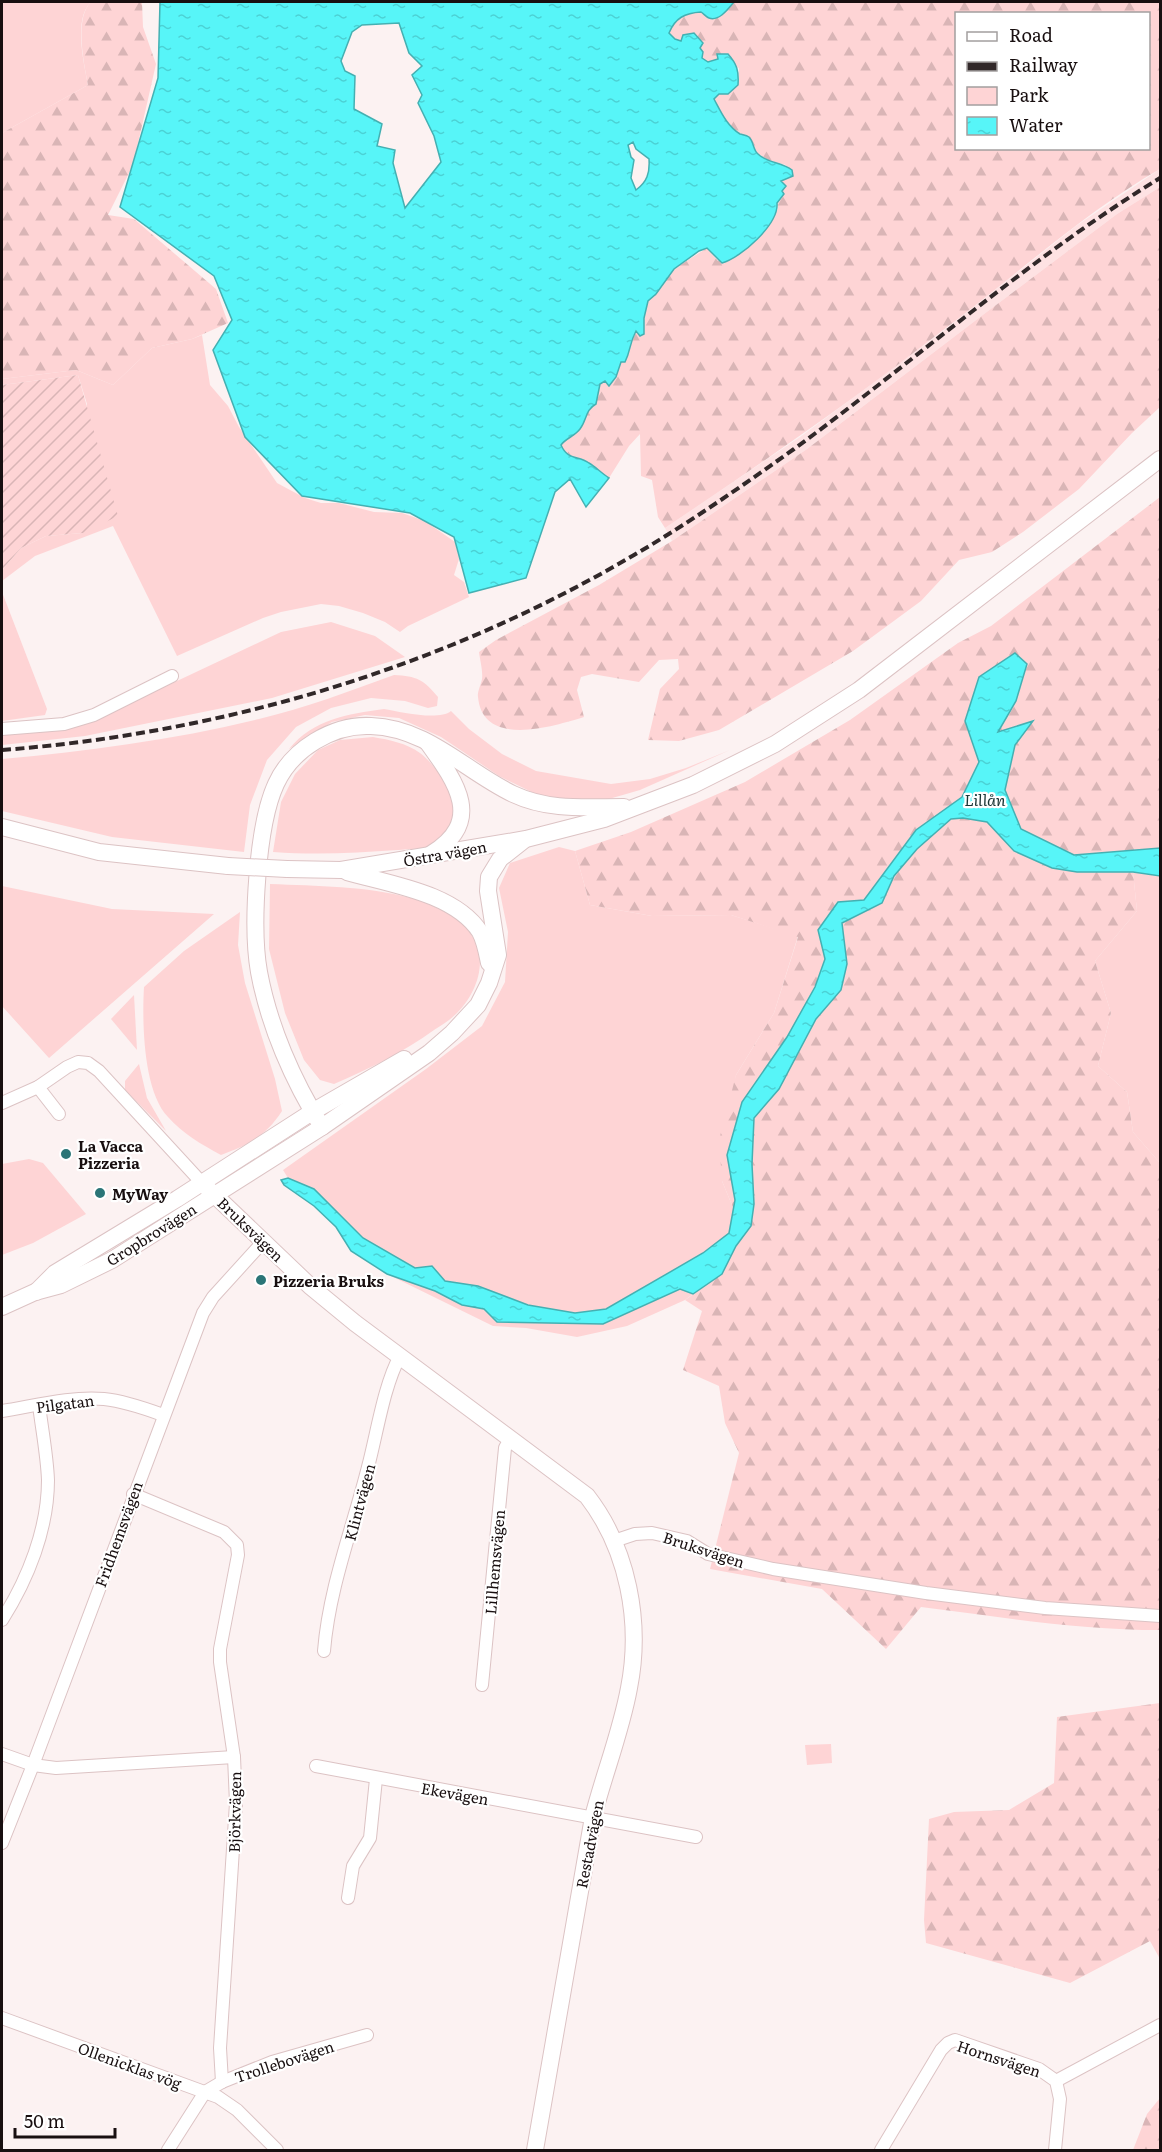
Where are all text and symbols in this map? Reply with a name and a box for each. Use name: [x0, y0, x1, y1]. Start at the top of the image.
legend: [955, 12, 1150, 150]
text: Road: [1009, 21, 1053, 48]
text: Railway: [1009, 51, 1078, 78]
text: Park: [1009, 81, 1050, 108]
text: Water: [1009, 111, 1063, 138]
water label: Lillån: [964, 787, 1006, 811]
street label: Östra vägen: [401, 834, 489, 872]
place label: La Vacca Pizzeria: [78, 1134, 144, 1174]
marker: La Vacca Pizzeria: [59, 1147, 73, 1161]
place label: MyWay: [112, 1182, 169, 1205]
marker: MyWay: [93, 1186, 107, 1200]
street label: Bruksvägen: [213, 1191, 289, 1267]
street label: Gropbrovägen: [101, 1197, 201, 1271]
place label: Pizzeria Bruks: [273, 1269, 385, 1292]
marker: Pizzeria Bruks: [254, 1273, 268, 1287]
street label: Pilgatan: [34, 1388, 96, 1418]
street label: Klintvägen: [338, 1461, 380, 1543]
street label: Fridhemsvägen: [88, 1478, 148, 1590]
street label: Lillhemsvägen: [478, 1508, 510, 1616]
street label: Bruksvägen: [660, 1525, 748, 1573]
street label: Björkvägen: [222, 1771, 246, 1853]
street label: Ekevägen: [419, 1776, 491, 1810]
street label: Restadvägen: [569, 1798, 609, 1890]
street label: Trollebovägen: [231, 2034, 337, 2088]
street label: Hornsvägen: [954, 2034, 1044, 2082]
street label: Ollenicklas vög: [75, 2036, 186, 2095]
scale bar: [15, 2101, 116, 2139]
text: 50 m: [24, 2107, 65, 2134]

